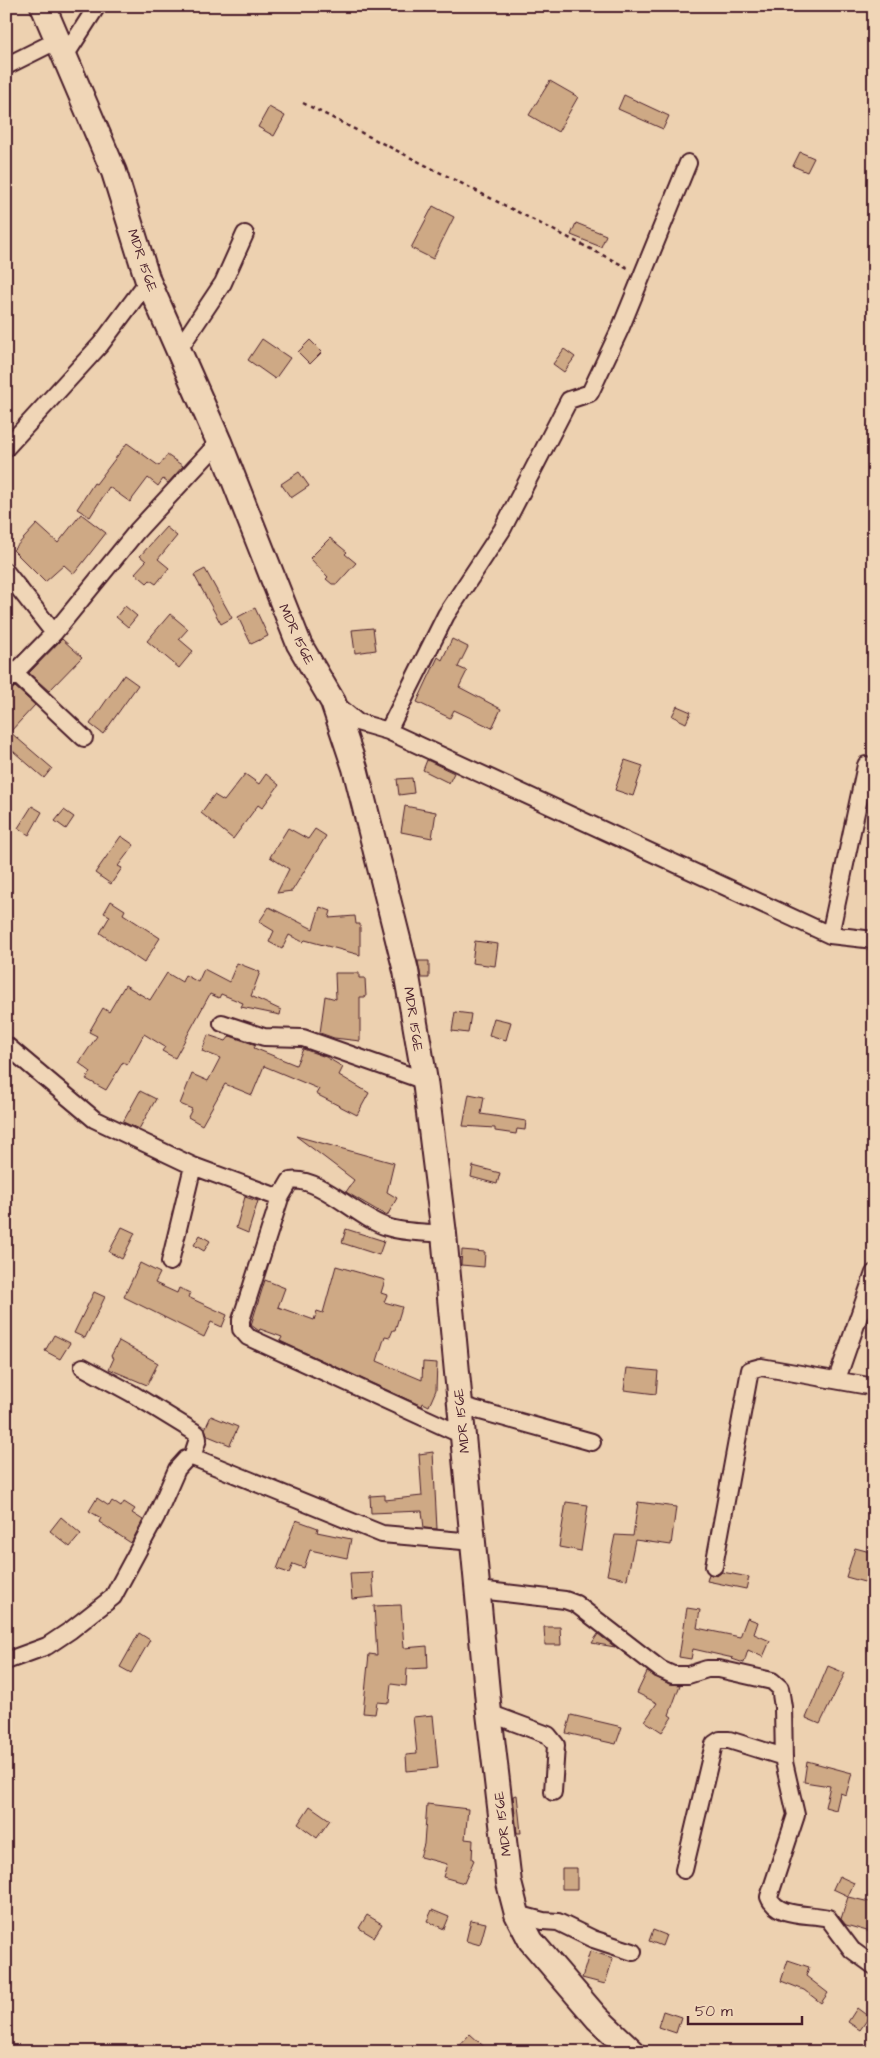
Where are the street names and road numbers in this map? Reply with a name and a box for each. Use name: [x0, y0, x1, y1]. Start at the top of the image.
street label: MDR 156E: [122, 226, 162, 295]
street label: MDR 156E: [273, 601, 319, 669]
street label: MDR 156E: [398, 985, 428, 1054]
street label: MDR 156E: [449, 1387, 475, 1454]
street label: MDR 156E: [489, 1790, 517, 1857]

